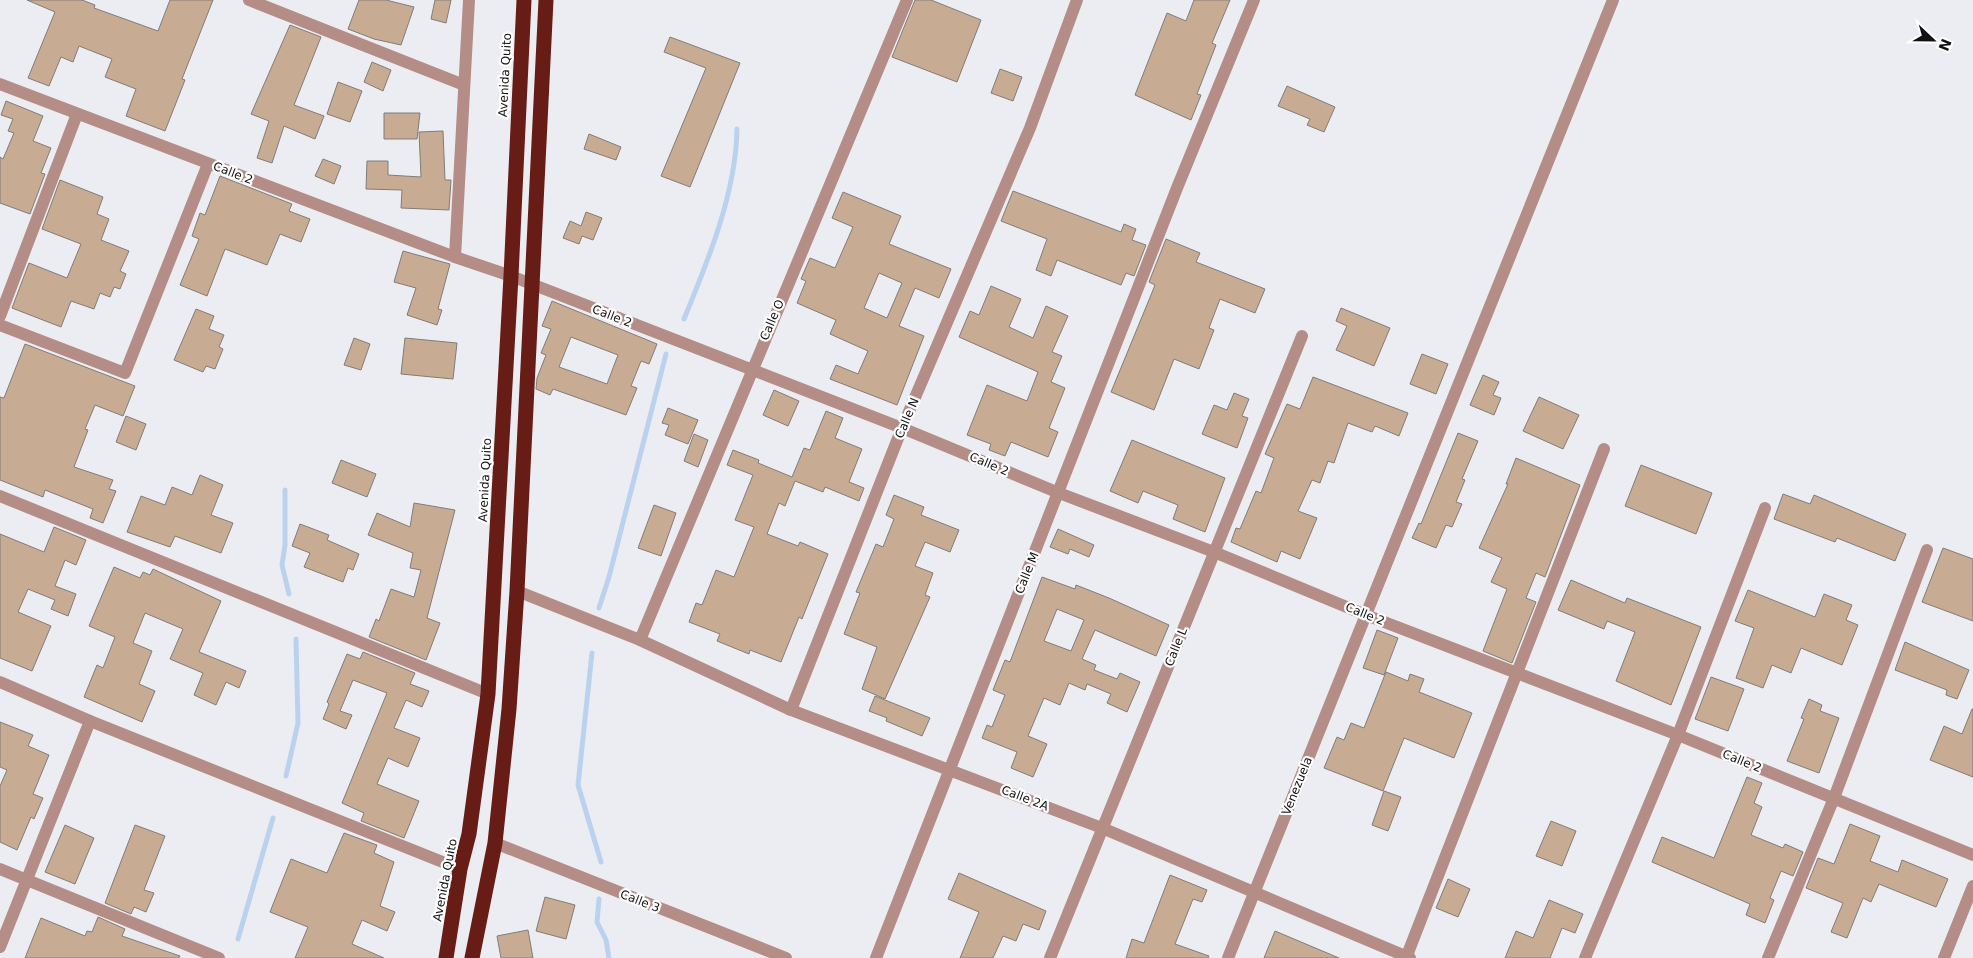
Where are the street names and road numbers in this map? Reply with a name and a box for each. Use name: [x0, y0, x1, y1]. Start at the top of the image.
street label: Avenida Quito: [496, 33, 514, 117]
street label: Calle 2: [211, 159, 255, 187]
street label: Calle O: [757, 297, 787, 343]
street label: Calle 2: [590, 302, 634, 330]
street label: Calle N: [892, 396, 922, 440]
street label: Avenida Quito: [476, 438, 494, 522]
street label: Calle 2: [967, 450, 1011, 478]
street label: Calle M: [1012, 550, 1042, 596]
street label: Calle 2: [1343, 600, 1387, 628]
street label: Calle L: [1162, 625, 1190, 668]
street label: Calle 2: [1720, 747, 1764, 775]
street label: Venezuela: [1279, 755, 1315, 817]
street label: Calle 2A: [999, 783, 1051, 814]
street label: Avenida Quito: [430, 837, 460, 923]
street label: Calle 3: [618, 887, 662, 915]

